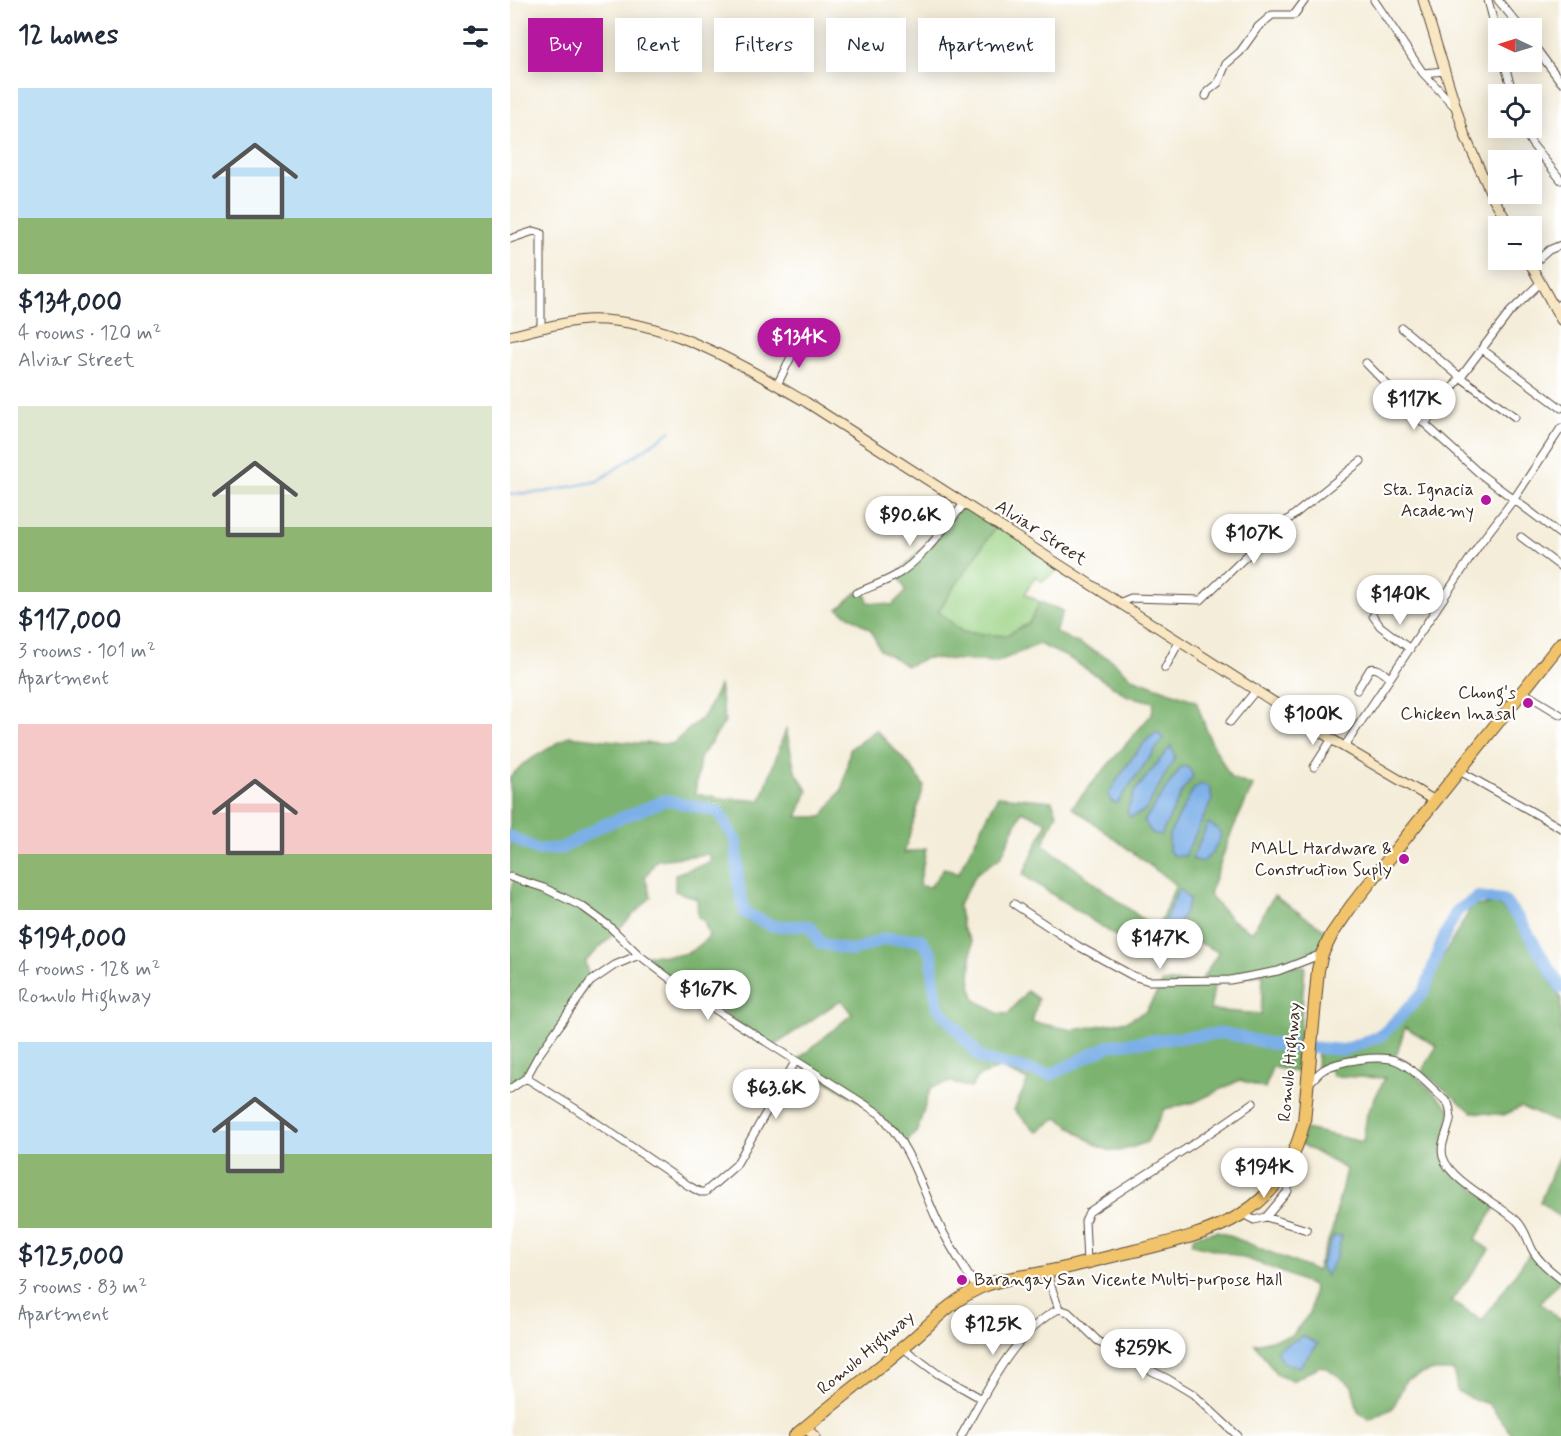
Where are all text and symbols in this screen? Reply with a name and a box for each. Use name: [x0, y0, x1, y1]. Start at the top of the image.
chip: Buy: [528, 18, 603, 72]
chip: Rent: [615, 18, 702, 72]
chip: Filters: [714, 18, 814, 72]
chip: New: [826, 18, 906, 72]
chip: Apartment: [918, 18, 1055, 72]
north arrow: [1488, 18, 1542, 72]
map controls: [1488, 18, 1542, 270]
text: 12 homes: [18, 19, 118, 53]
icon: filters: [459, 20, 492, 53]
button: locate: [1488, 84, 1542, 138]
icon: home: [201, 127, 309, 235]
button: +: [1488, 150, 1542, 204]
button: −: [1488, 216, 1542, 270]
text: $134,000: [18, 286, 122, 320]
pin: $134K: [757, 318, 841, 369]
text: 4 rooms · 120 m²: [18, 320, 161, 347]
text: $134K: [771, 324, 827, 351]
text: Alviar Street: [18, 347, 134, 374]
pin: $117K: [1372, 380, 1456, 431]
text: $117K: [1387, 386, 1441, 413]
icon: home: [201, 445, 309, 553]
place label: Sta. Ignacia Academy: [1383, 478, 1474, 523]
marker: Sta. Ignacia Academy: [1479, 493, 1493, 507]
street label: Alviar Street: [991, 494, 1092, 572]
pin: $90.6K: [861, 496, 959, 547]
text: $90.6K: [879, 502, 941, 529]
pin: $107K: [1212, 514, 1296, 565]
text: $107K: [1225, 520, 1283, 547]
pin: $140K: [1358, 575, 1442, 626]
text: $140K: [1371, 581, 1429, 608]
text: $117,000: [18, 604, 121, 638]
text: 3 rooms · 101 m²: [18, 638, 156, 665]
text: Apartment: [18, 665, 109, 692]
place label: Chong's Chicken Inasal: [1400, 681, 1516, 726]
pin: $100K: [1271, 695, 1355, 746]
marker: Chong's Chicken Inasal: [1521, 696, 1535, 710]
text: $100K: [1284, 701, 1342, 728]
icon: home: [201, 763, 309, 871]
place label: MALL Hardware & Construction Suply: [1251, 837, 1392, 882]
marker: MALL Hardware & Construction Suply: [1397, 852, 1411, 866]
pin: $147K: [1118, 919, 1202, 970]
text: $194,000: [18, 922, 126, 956]
text: $147K: [1131, 925, 1189, 952]
text: 4 rooms · 128 m²: [18, 956, 160, 983]
pin: $167K: [666, 970, 750, 1021]
text: $167K: [679, 976, 737, 1003]
text: Romulo Highway: [18, 983, 151, 1010]
street label: Romulo Highway: [1273, 1001, 1309, 1123]
pin: $63.6K: [727, 1069, 825, 1120]
text: $63.6K: [747, 1075, 805, 1102]
icon: home: [201, 1081, 309, 1189]
pin: $194K: [1222, 1148, 1306, 1199]
text: $194K: [1235, 1154, 1293, 1181]
text: $125,000: [18, 1240, 124, 1274]
place label: Barangay San Vicente Multi-purpose Hall: [974, 1268, 1283, 1292]
marker: Barangay San Vicente Multi-purpose Hall: [955, 1273, 969, 1287]
text: 3 rooms · 83 m²: [18, 1274, 147, 1301]
text: Apartment: [18, 1301, 109, 1328]
street label: Romulo Highway: [812, 1305, 921, 1402]
pin: $125K: [951, 1305, 1035, 1356]
text: $125K: [965, 1311, 1021, 1338]
pin: $259K: [1101, 1329, 1185, 1380]
text: $259K: [1115, 1335, 1171, 1362]

